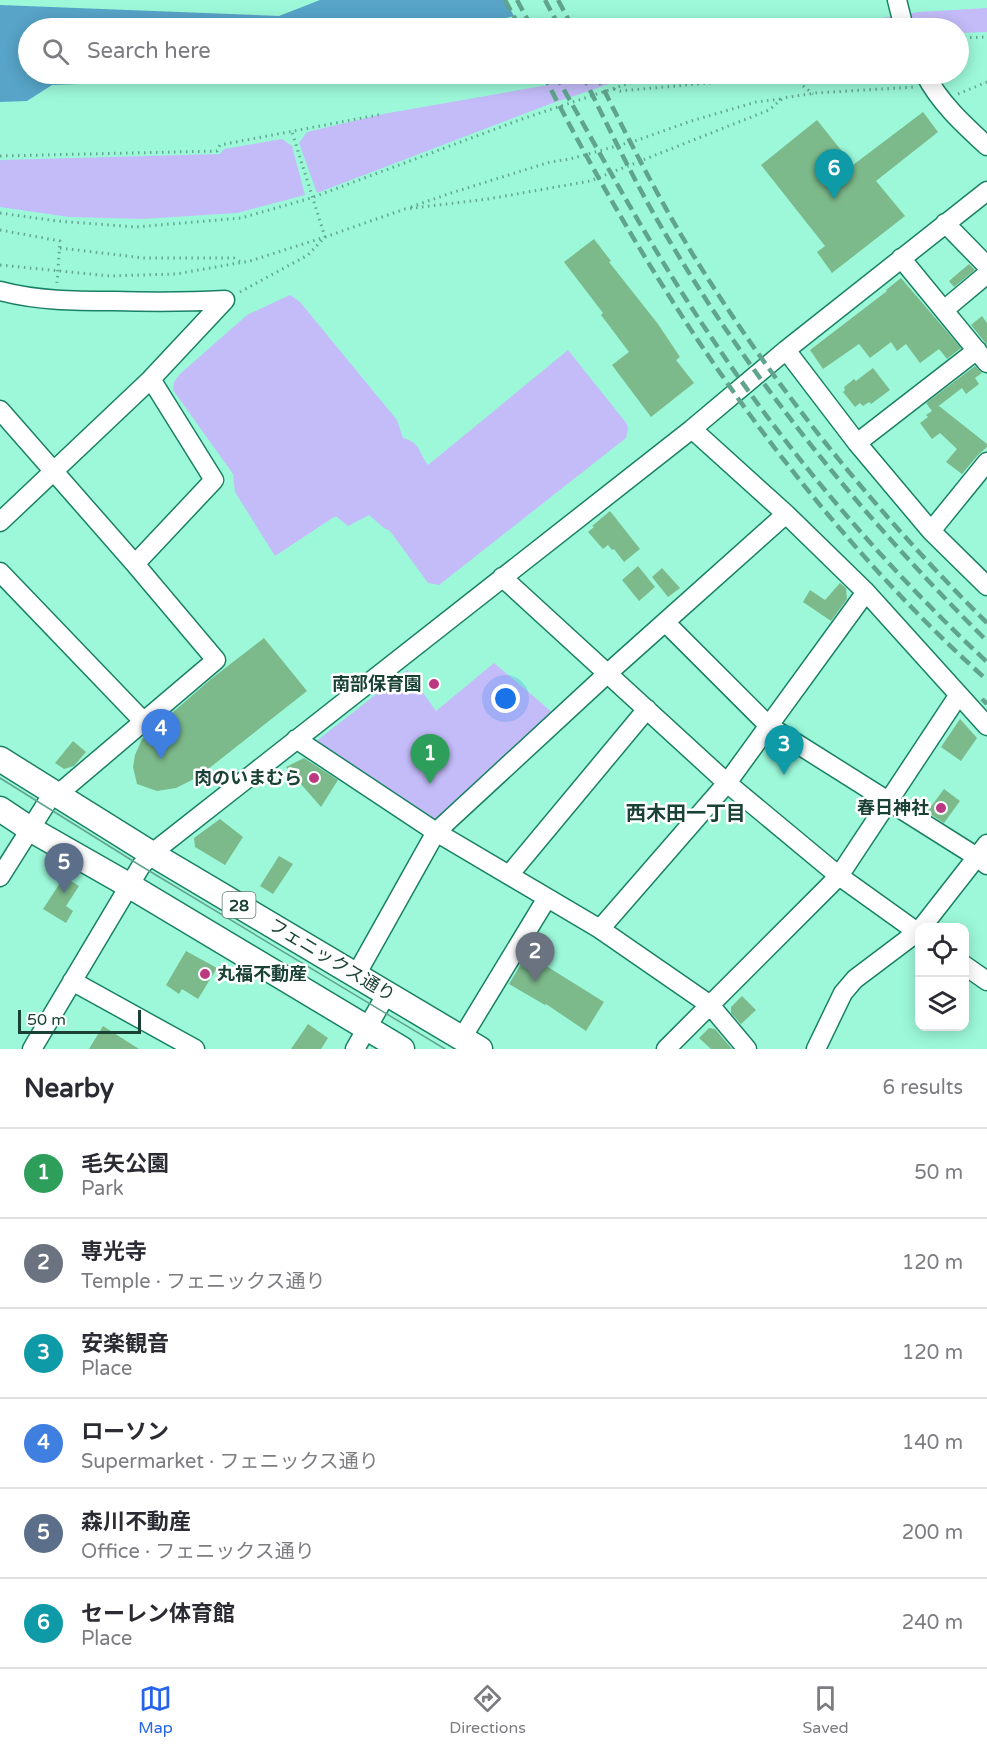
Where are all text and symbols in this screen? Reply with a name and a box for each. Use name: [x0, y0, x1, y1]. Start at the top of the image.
search box: [18, 18, 969, 84]
icon: search: [39, 35, 72, 68]
text: Search here: [87, 38, 211, 64]
pin: 6: [814, 150, 854, 199]
place label: 南部保育園: [332, 673, 422, 695]
marker: 南部保育園: [427, 677, 441, 691]
your location: [491, 684, 520, 713]
pin: 4: [142, 710, 180, 759]
pin: 3: [764, 726, 804, 775]
pin: 1: [410, 734, 450, 784]
place label: 肉のいまむら: [194, 767, 302, 789]
marker: 肉のいまむら: [307, 771, 321, 785]
place label: 春日神社: [857, 797, 929, 819]
marker: 春日神社: [934, 801, 948, 815]
district label: 西木田一丁目: [626, 802, 746, 826]
pin: 5: [44, 844, 84, 893]
road number: 28: [222, 892, 256, 918]
street label: フェニックス通り: [265, 914, 399, 1006]
map controls: [915, 923, 969, 1031]
button: locate: [915, 923, 969, 977]
pin: 2: [516, 932, 554, 982]
place label: 丸福不動産: [217, 963, 307, 985]
marker: 丸福不動産: [198, 967, 212, 981]
button: layers: [915, 977, 969, 1031]
scale bar: [18, 1007, 141, 1034]
text: 50 m: [27, 1010, 66, 1030]
text: Nearby: [24, 1073, 114, 1104]
text: 6 results: [883, 1076, 963, 1100]
text: 毛矢公園: [81, 1151, 169, 1177]
text: 1: [37, 1161, 50, 1185]
text: 50 m: [914, 1161, 963, 1185]
text: Park: [81, 1177, 124, 1201]
text: 専光寺: [81, 1239, 147, 1265]
text: 2: [37, 1251, 50, 1275]
text: 120 m: [902, 1251, 963, 1275]
text: Temple · フェニックス通り: [81, 1270, 326, 1294]
text: 安楽観音: [81, 1331, 169, 1357]
text: 3: [37, 1341, 50, 1365]
text: 120 m: [902, 1341, 963, 1365]
text: Place: [81, 1357, 132, 1381]
text: ローソン: [81, 1419, 169, 1445]
text: 4: [37, 1431, 50, 1455]
text: 140 m: [902, 1431, 963, 1455]
text: Supermarket · フェニックス通り: [81, 1450, 379, 1474]
text: 森川不動産: [81, 1509, 191, 1535]
text: 5: [37, 1521, 50, 1545]
text: 200 m: [902, 1521, 963, 1545]
text: Office · フェニックス通り: [81, 1540, 315, 1564]
text: セーレン体育館: [81, 1601, 235, 1627]
text: 6: [37, 1611, 50, 1635]
text: 240 m: [902, 1611, 963, 1635]
text: Place: [81, 1627, 132, 1651]
tab: Map: [138, 1682, 173, 1738]
tab: Directions: [449, 1682, 526, 1738]
tab: Saved: [802, 1682, 849, 1738]

